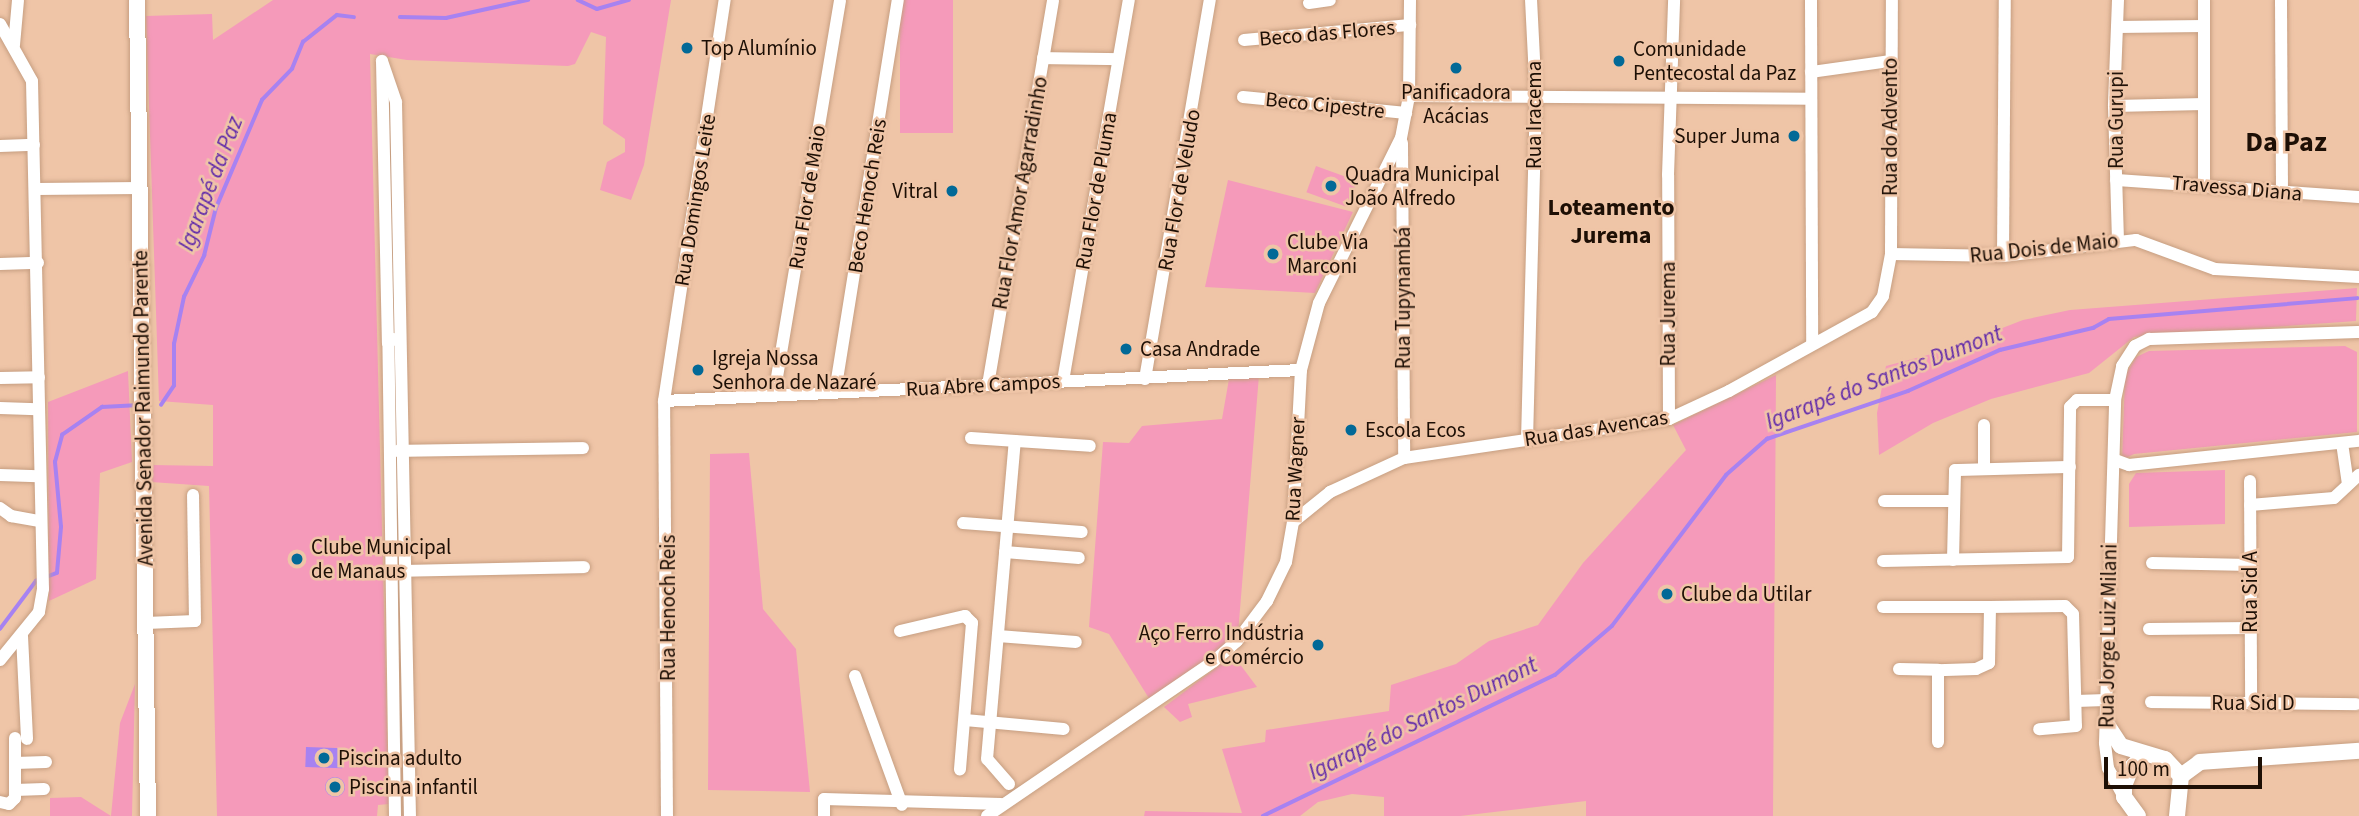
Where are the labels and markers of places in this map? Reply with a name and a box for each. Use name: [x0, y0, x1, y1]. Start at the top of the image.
place label: Top Alumínio: [701, 35, 817, 61]
place label: Comunidade Pentecostal da Paz: [1633, 36, 1796, 86]
marker: Top Alumínio: [679, 40, 695, 56]
marker: Comunidade Pentecostal da Paz: [1611, 53, 1627, 69]
marker: Panificadora Acácias: [1448, 60, 1464, 76]
place label: Panificadora Acácias: [1401, 79, 1511, 129]
place label: Super Juma: [1674, 123, 1780, 149]
marker: Super Juma: [1786, 128, 1802, 144]
place label: Quadra Municipal João Alfredo: [1345, 161, 1500, 211]
place label: Vitral: [892, 178, 938, 204]
marker: Quadra Municipal João Alfredo: [1323, 178, 1339, 194]
marker: Vitral: [944, 183, 960, 199]
place label: Clube Via Marconi: [1287, 229, 1369, 279]
marker: Clube Via Marconi: [1265, 246, 1281, 262]
place label: Casa Andrade: [1140, 336, 1260, 362]
marker: Casa Andrade: [1118, 341, 1134, 357]
place label: Igreja Nossa Senhora de Nazaré: [712, 345, 876, 395]
marker: Igreja Nossa Senhora de Nazaré: [690, 362, 706, 378]
place label: Escola Ecos: [1365, 417, 1466, 443]
marker: Escola Ecos: [1343, 422, 1359, 438]
place label: Clube Municipal de Manaus: [311, 534, 451, 584]
marker: Clube Municipal de Manaus: [289, 551, 305, 567]
place label: Clube da Utilar: [1681, 581, 1811, 607]
marker: Clube da Utilar: [1659, 586, 1675, 602]
place label: Aço Ferro Indústria e Comércio: [1139, 620, 1304, 670]
marker: Aço Ferro Indústria e Comércio: [1310, 637, 1326, 653]
place label: Piscina adulto: [338, 745, 462, 771]
marker: Piscina adulto: [316, 750, 332, 766]
place label: Piscina infantil: [349, 774, 478, 800]
marker: Piscina infantil: [327, 779, 343, 795]

